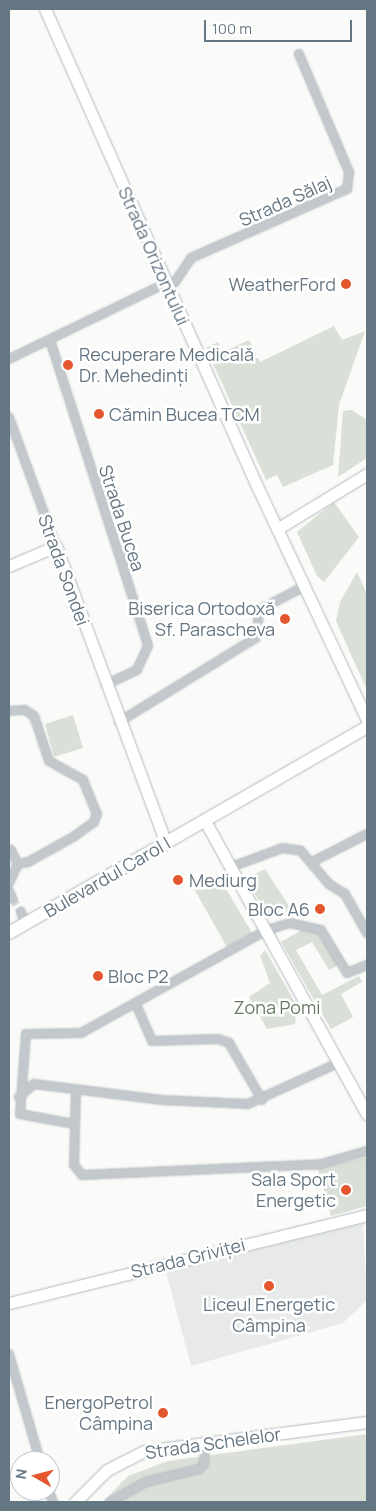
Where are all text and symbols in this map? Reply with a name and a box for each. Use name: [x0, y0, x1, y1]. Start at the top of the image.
scale bar: [206, 10, 354, 42]
text: 100 m: [212, 18, 252, 39]
street label: Strada Sălaj: [236, 171, 334, 231]
street label: Strada Orizontului: [114, 183, 194, 329]
place label: WeatherFord: [229, 273, 336, 295]
marker: WeatherFord: [340, 278, 352, 290]
place label: Recuperare Medicală Dr. Mehedinți: [79, 344, 254, 386]
marker: Recuperare Medicală Dr. Mehedinți: [61, 358, 75, 372]
place label: Cămin Bucea TCM: [109, 403, 260, 425]
marker: Cămin Bucea TCM: [93, 408, 105, 420]
street label: Strada Bucea: [95, 462, 149, 574]
street label: Strada Sondei: [34, 512, 94, 628]
place label: Biserica Ortodoxă Sf. Parascheva: [128, 598, 275, 640]
marker: Biserica Ortodoxă Sf. Parascheva: [279, 613, 291, 625]
street label: Bulevardul Carol I: [40, 832, 174, 922]
place label: Mediurg: [189, 869, 257, 891]
marker: Mediurg: [171, 873, 185, 887]
place label: Bloc A6: [248, 898, 310, 920]
marker: Bloc A6: [314, 903, 326, 915]
place label: Bloc P2: [108, 965, 169, 987]
marker: Bloc P2: [92, 970, 104, 982]
park label: Zona Pomi: [234, 996, 320, 1018]
place label: Sala Sport Energetic: [251, 1169, 336, 1212]
marker: Sala Sport Energetic: [340, 1184, 352, 1196]
street label: Strada Griviței: [129, 1233, 247, 1283]
marker: Liceul Energetic Câmpina: [263, 1280, 275, 1292]
place label: Liceul Energetic Câmpina: [203, 1294, 335, 1336]
place label: EnergoPetrol Câmpina: [44, 1392, 153, 1435]
marker: EnergoPetrol Câmpina: [157, 1407, 169, 1419]
street label: Strada Schelelor: [144, 1423, 282, 1463]
north arrow: [10, 1451, 60, 1501]
text: N: [11, 1468, 31, 1480]

